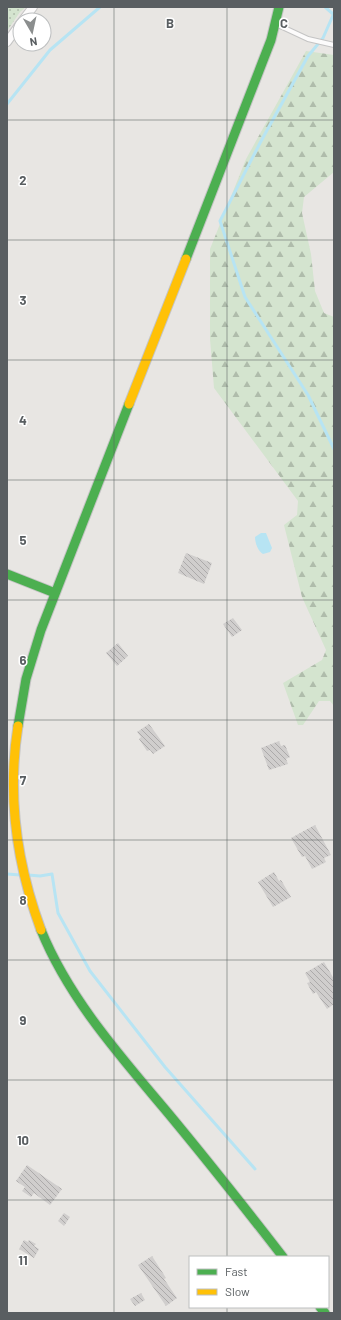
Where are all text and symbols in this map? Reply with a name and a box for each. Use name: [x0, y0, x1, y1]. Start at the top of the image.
north arrow: [12, 12, 52, 52]
text: B: [166, 15, 174, 31]
text: C: [280, 15, 288, 31]
text: N: [29, 35, 38, 49]
text: 2: [19, 172, 27, 188]
text: 3: [19, 292, 27, 308]
text: 4: [19, 412, 27, 428]
text: 5: [19, 532, 27, 548]
text: 6: [20, 652, 27, 668]
text: 7: [20, 772, 27, 788]
text: 8: [19, 892, 27, 908]
text: 9: [20, 1012, 27, 1028]
text: 10: [17, 1132, 29, 1148]
text: 11: [18, 1252, 28, 1268]
legend: [189, 1256, 329, 1308]
text: Fast: [225, 1264, 248, 1278]
text: Slow: [225, 1284, 250, 1298]

